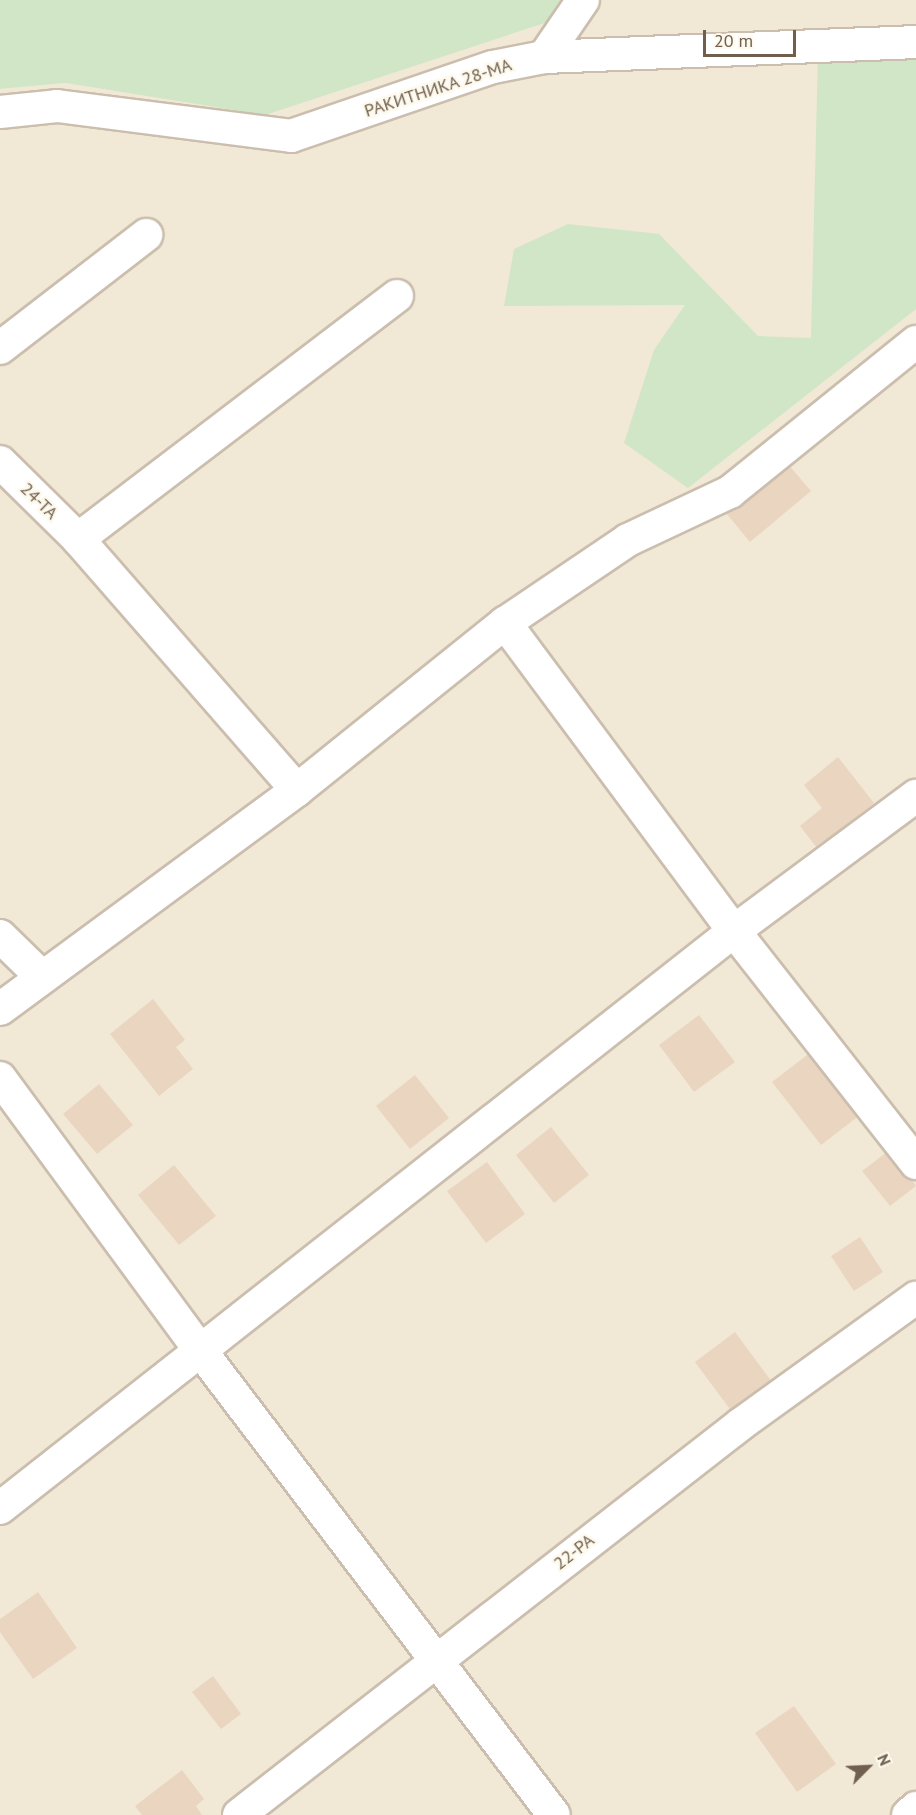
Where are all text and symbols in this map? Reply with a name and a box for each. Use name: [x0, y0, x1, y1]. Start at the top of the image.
scale bar: [706, 18, 799, 56]
text: 20 m: [714, 29, 753, 52]
street label: РАКИТНИКА 28-МА: [361, 54, 515, 122]
street label: 24-ТА: [16, 478, 62, 524]
street label: 22-РА: [549, 1529, 599, 1575]
north arrow: [838, 1737, 898, 1797]
text: N: [873, 1751, 896, 1769]

